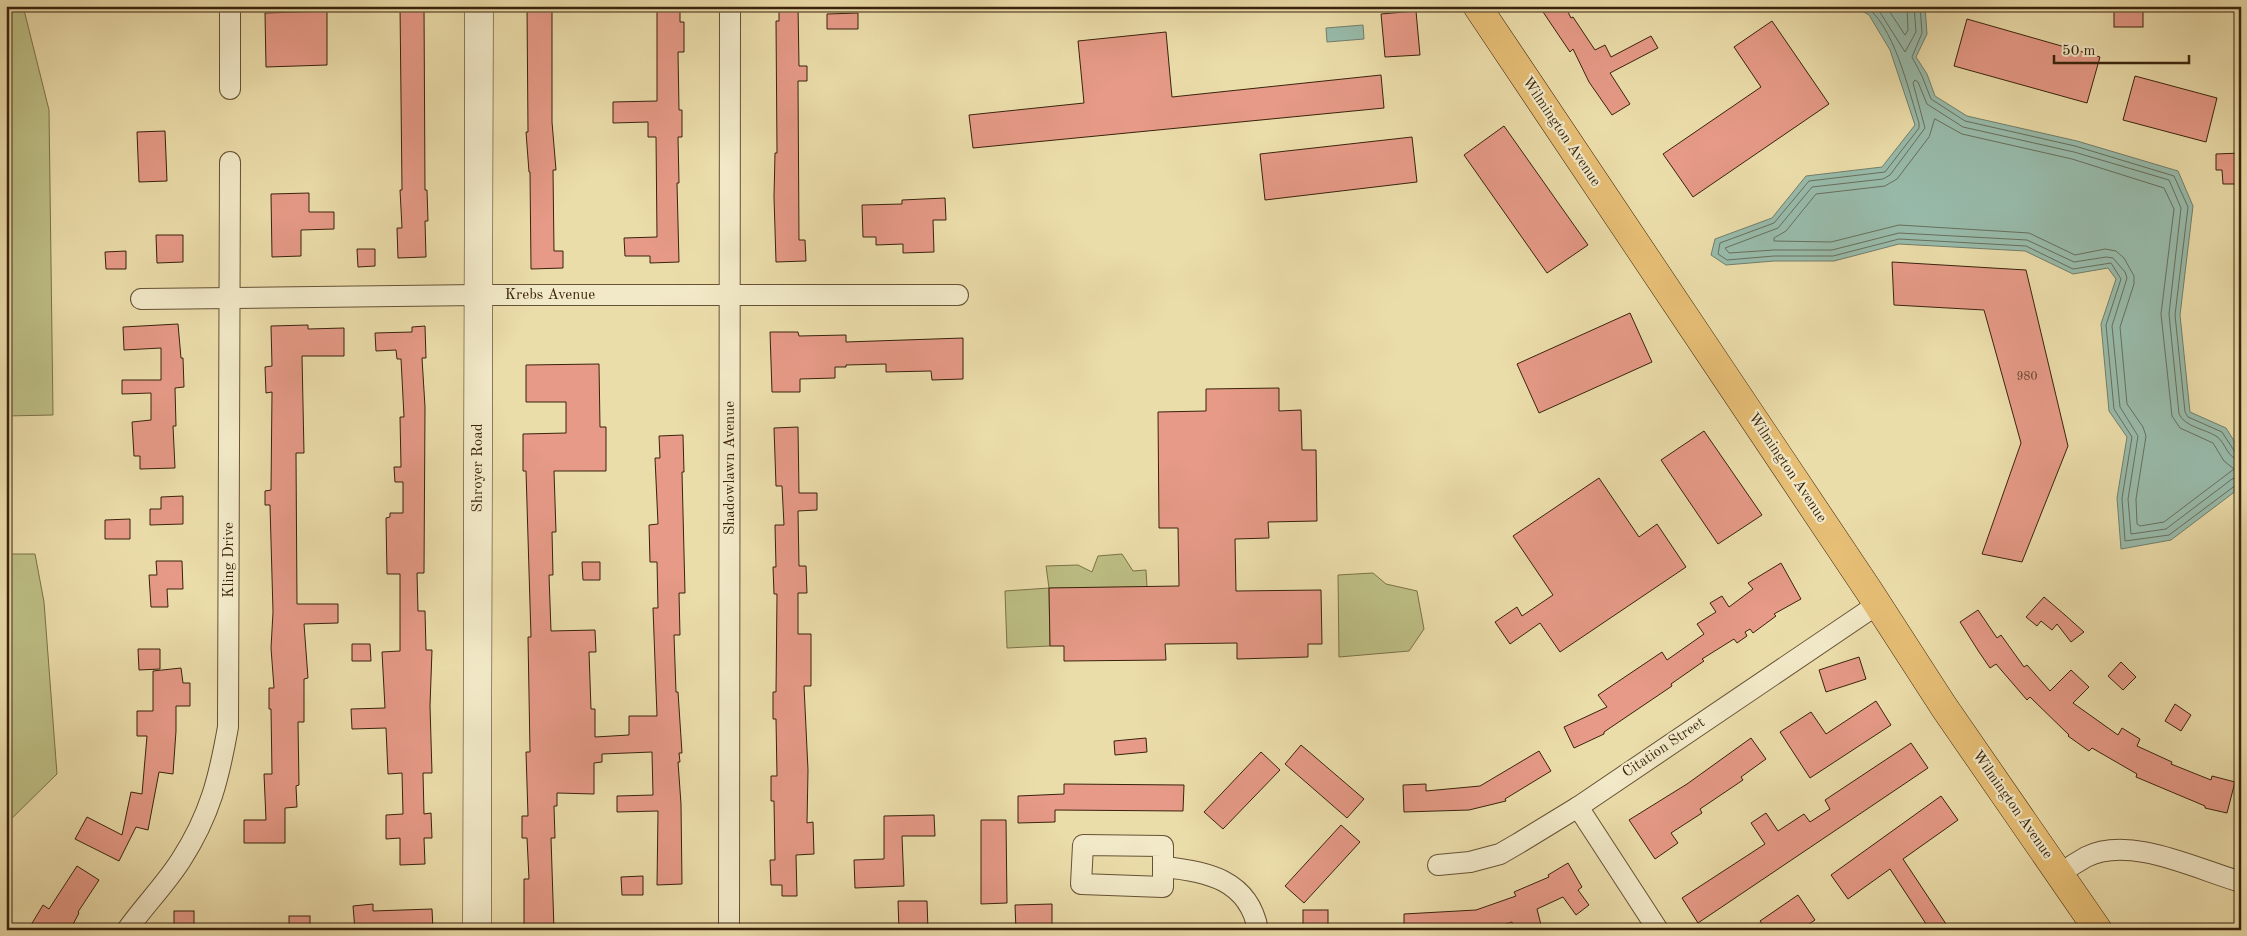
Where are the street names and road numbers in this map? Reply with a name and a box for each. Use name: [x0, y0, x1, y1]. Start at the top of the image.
street label: Wilmington Avenue: [1519, 75, 1603, 189]
street label: Krebs Avenue: [505, 288, 595, 303]
street label: Shadowlawn Avenue: [723, 401, 738, 535]
street label: Wilmington Avenue: [1745, 411, 1829, 525]
street label: Shroyer Road: [471, 423, 486, 512]
street label: Kling Drive: [222, 522, 237, 598]
street label: Citation Street: [1620, 715, 1708, 781]
street label: Wilmington Avenue: [1969, 748, 2055, 862]

